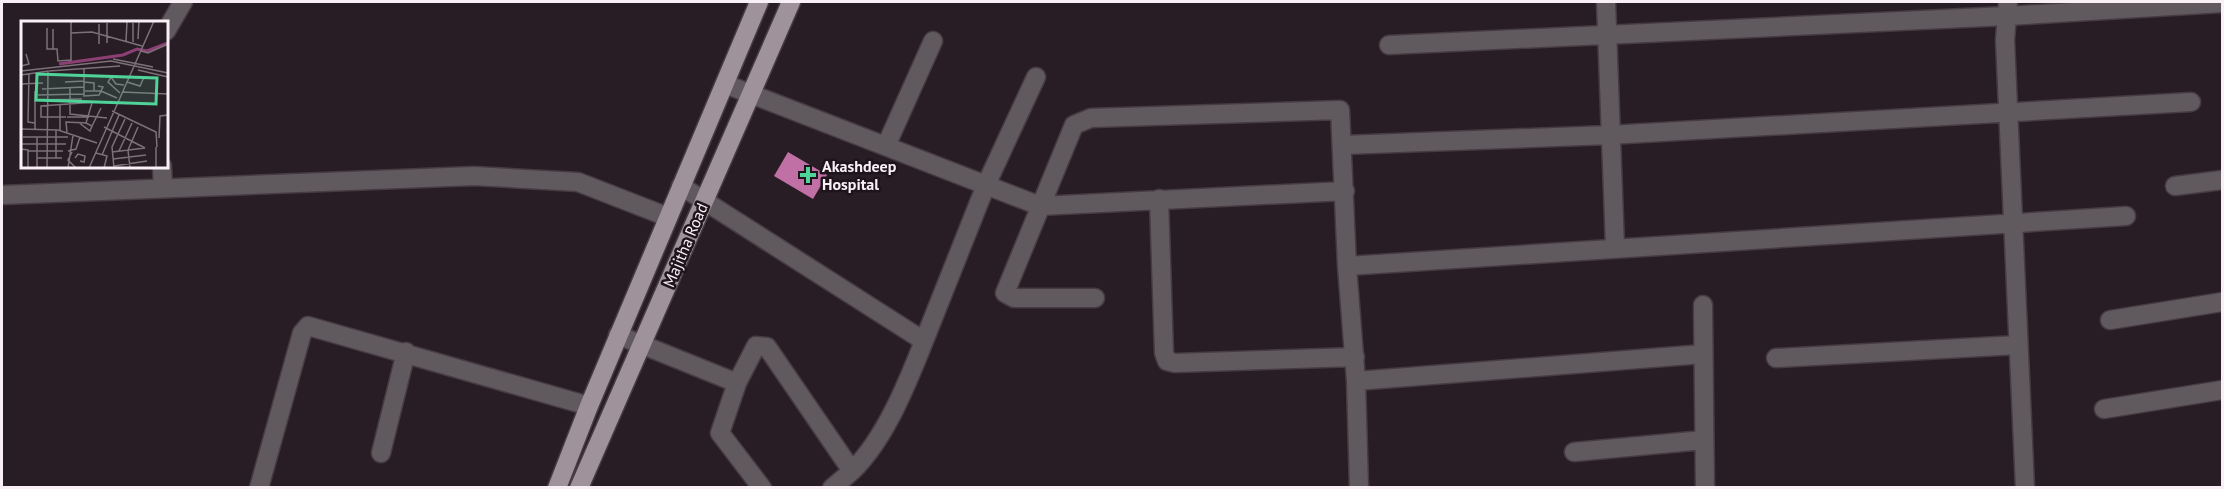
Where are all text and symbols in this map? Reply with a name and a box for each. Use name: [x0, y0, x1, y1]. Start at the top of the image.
inset map: [21, 21, 168, 168]
place label: Akashdeep Hospital: [822, 156, 897, 194]
marker: Akashdeep Hospital: [799, 166, 817, 184]
street label: Majitha Road: [658, 200, 712, 290]

